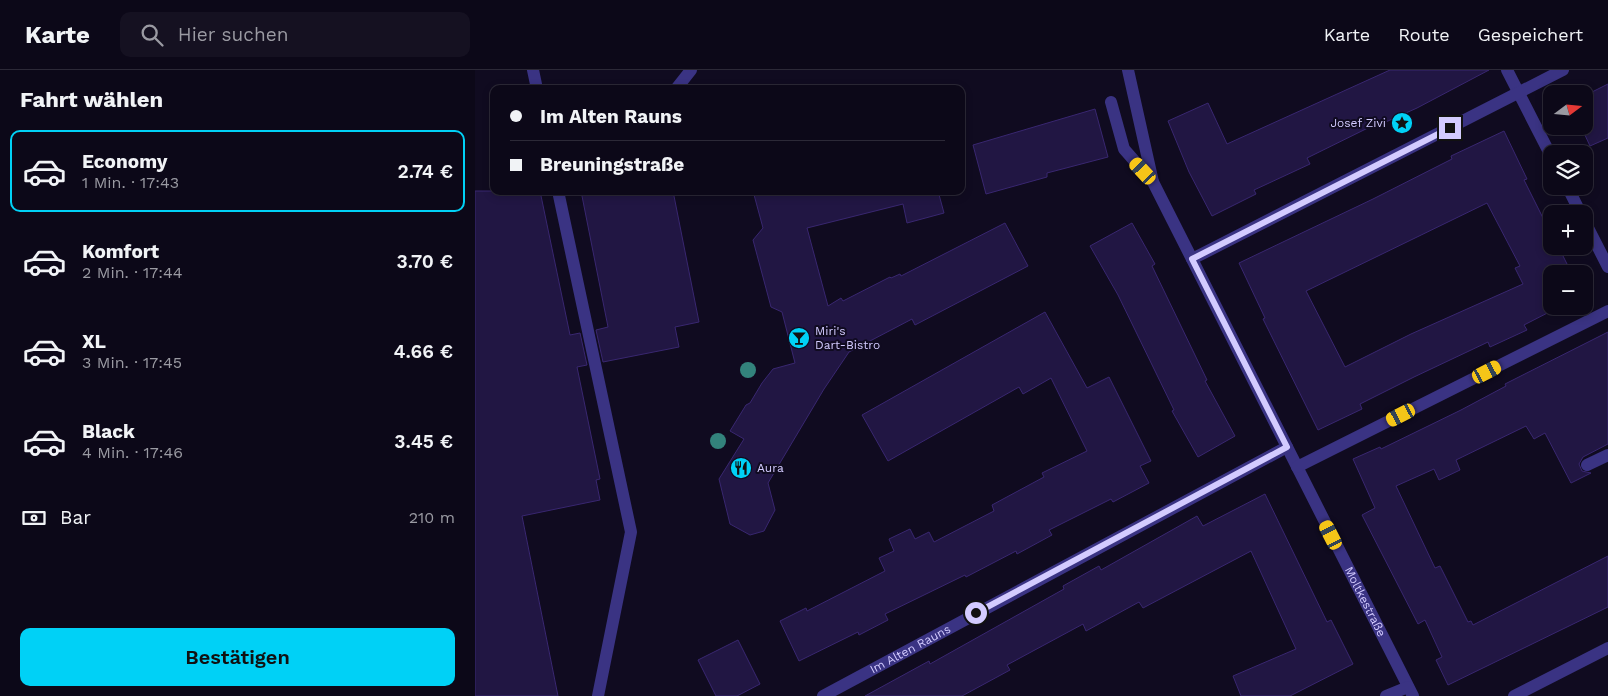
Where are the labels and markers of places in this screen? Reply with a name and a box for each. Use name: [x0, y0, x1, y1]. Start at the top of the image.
place icon: Josef Zivi: [1390, 111, 1414, 135]
place label: Josef Zivi: [1330, 116, 1386, 130]
place label: Miri's Dart-Bistro: [815, 324, 880, 352]
bar icon: Miri's Dart-Bistro: [787, 326, 811, 350]
restaurant icon: Aura: [729, 456, 753, 480]
place label: Aura: [757, 461, 784, 475]

